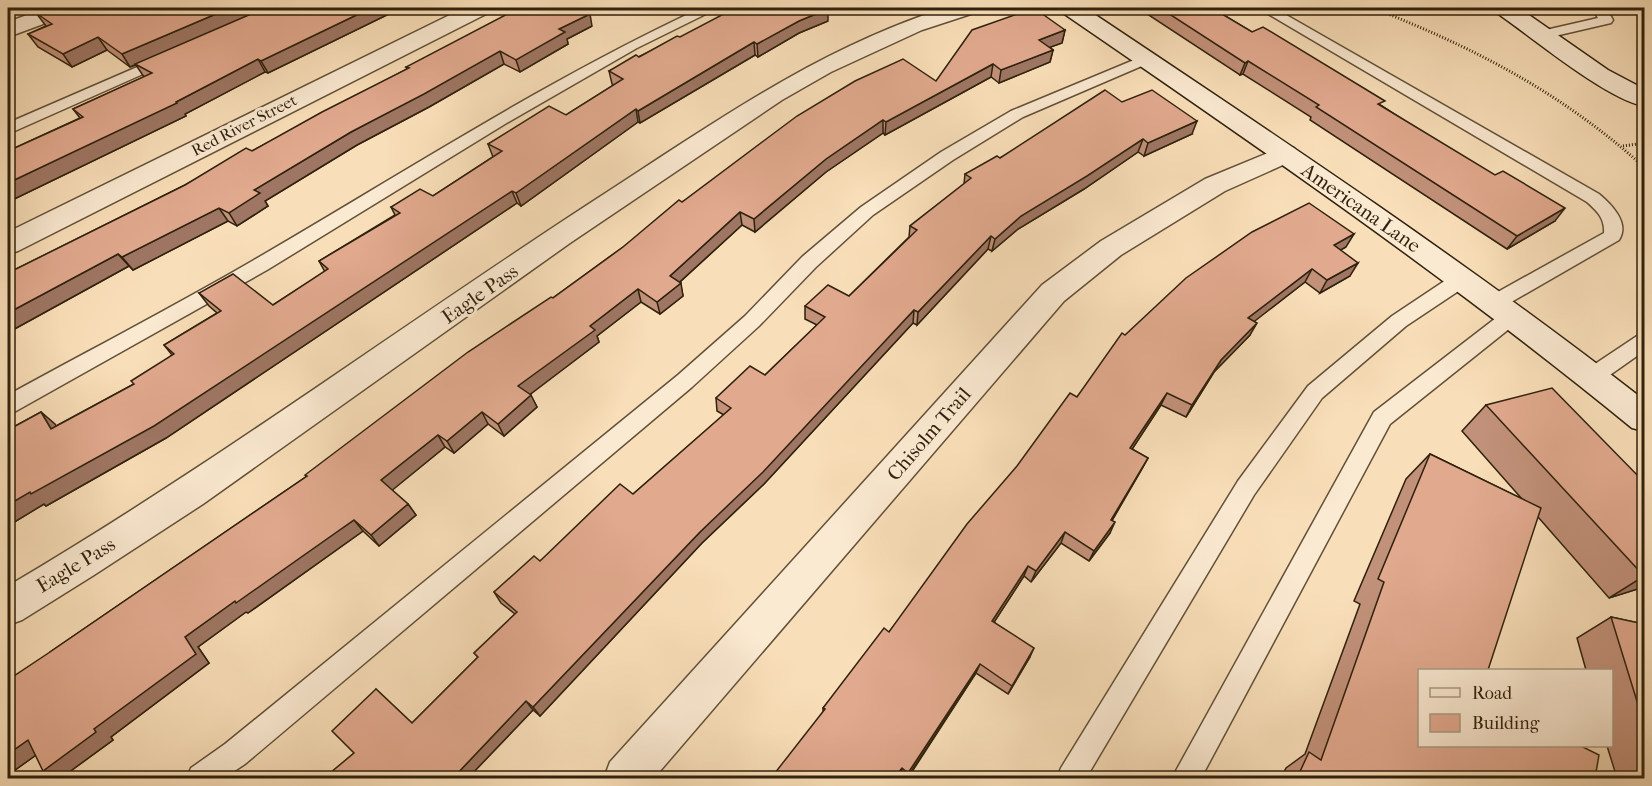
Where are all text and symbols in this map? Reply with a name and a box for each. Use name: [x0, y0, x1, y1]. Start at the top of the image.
street label: Red River Street: [188, 90, 300, 160]
street label: Americana Lane: [1296, 158, 1425, 258]
street label: Eagle Pass: [438, 259, 522, 329]
street label: Chisolm Trail: [882, 382, 976, 485]
street label: Eagle Pass: [33, 533, 119, 597]
legend: [1418, 669, 1613, 747]
text: Road: [1472, 683, 1512, 704]
text: Building: [1472, 713, 1540, 734]

